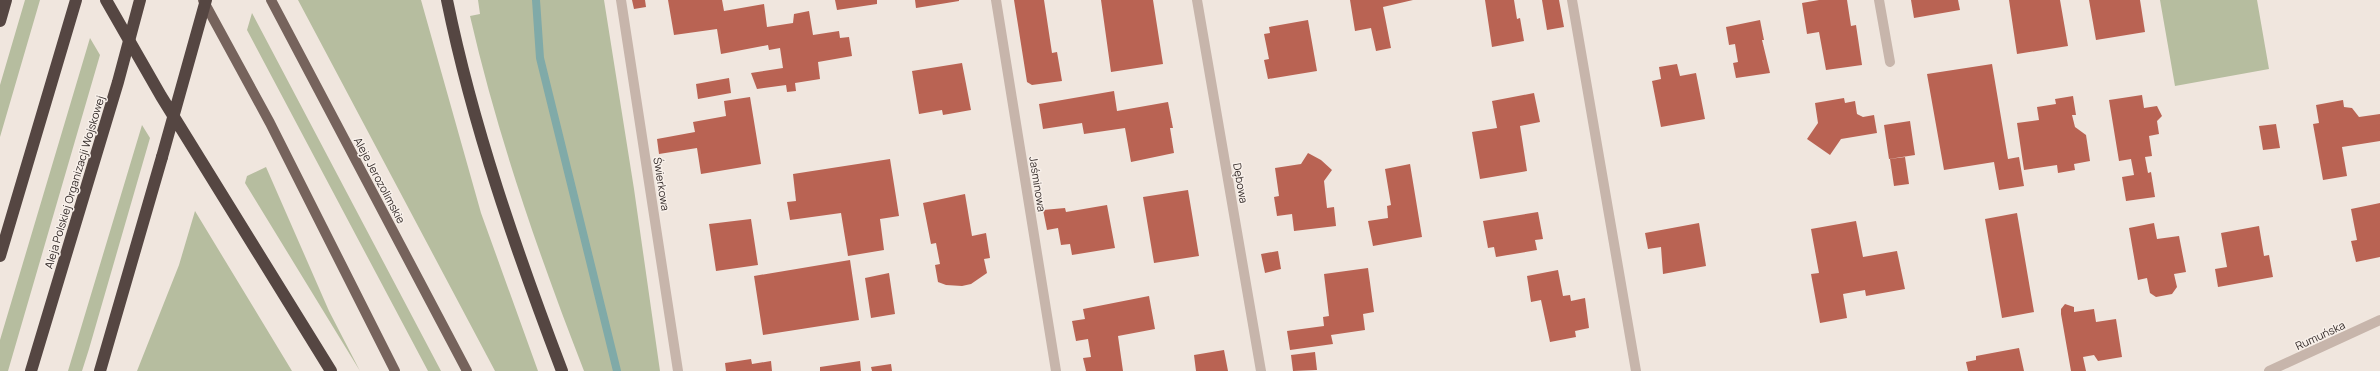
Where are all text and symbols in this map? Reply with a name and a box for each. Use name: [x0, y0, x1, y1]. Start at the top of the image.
street label: Aleja Polskiej Organizacji Wojskowej: [40, 94, 108, 270]
street label: Aleje Jerozolimskie: [351, 134, 409, 226]
street label: Jaśminowa: [1026, 155, 1050, 213]
street label: Świerkowa: [650, 156, 674, 212]
street label: Dębowa: [1230, 162, 1252, 204]
street label: Rumuńska: [2293, 317, 2347, 353]

